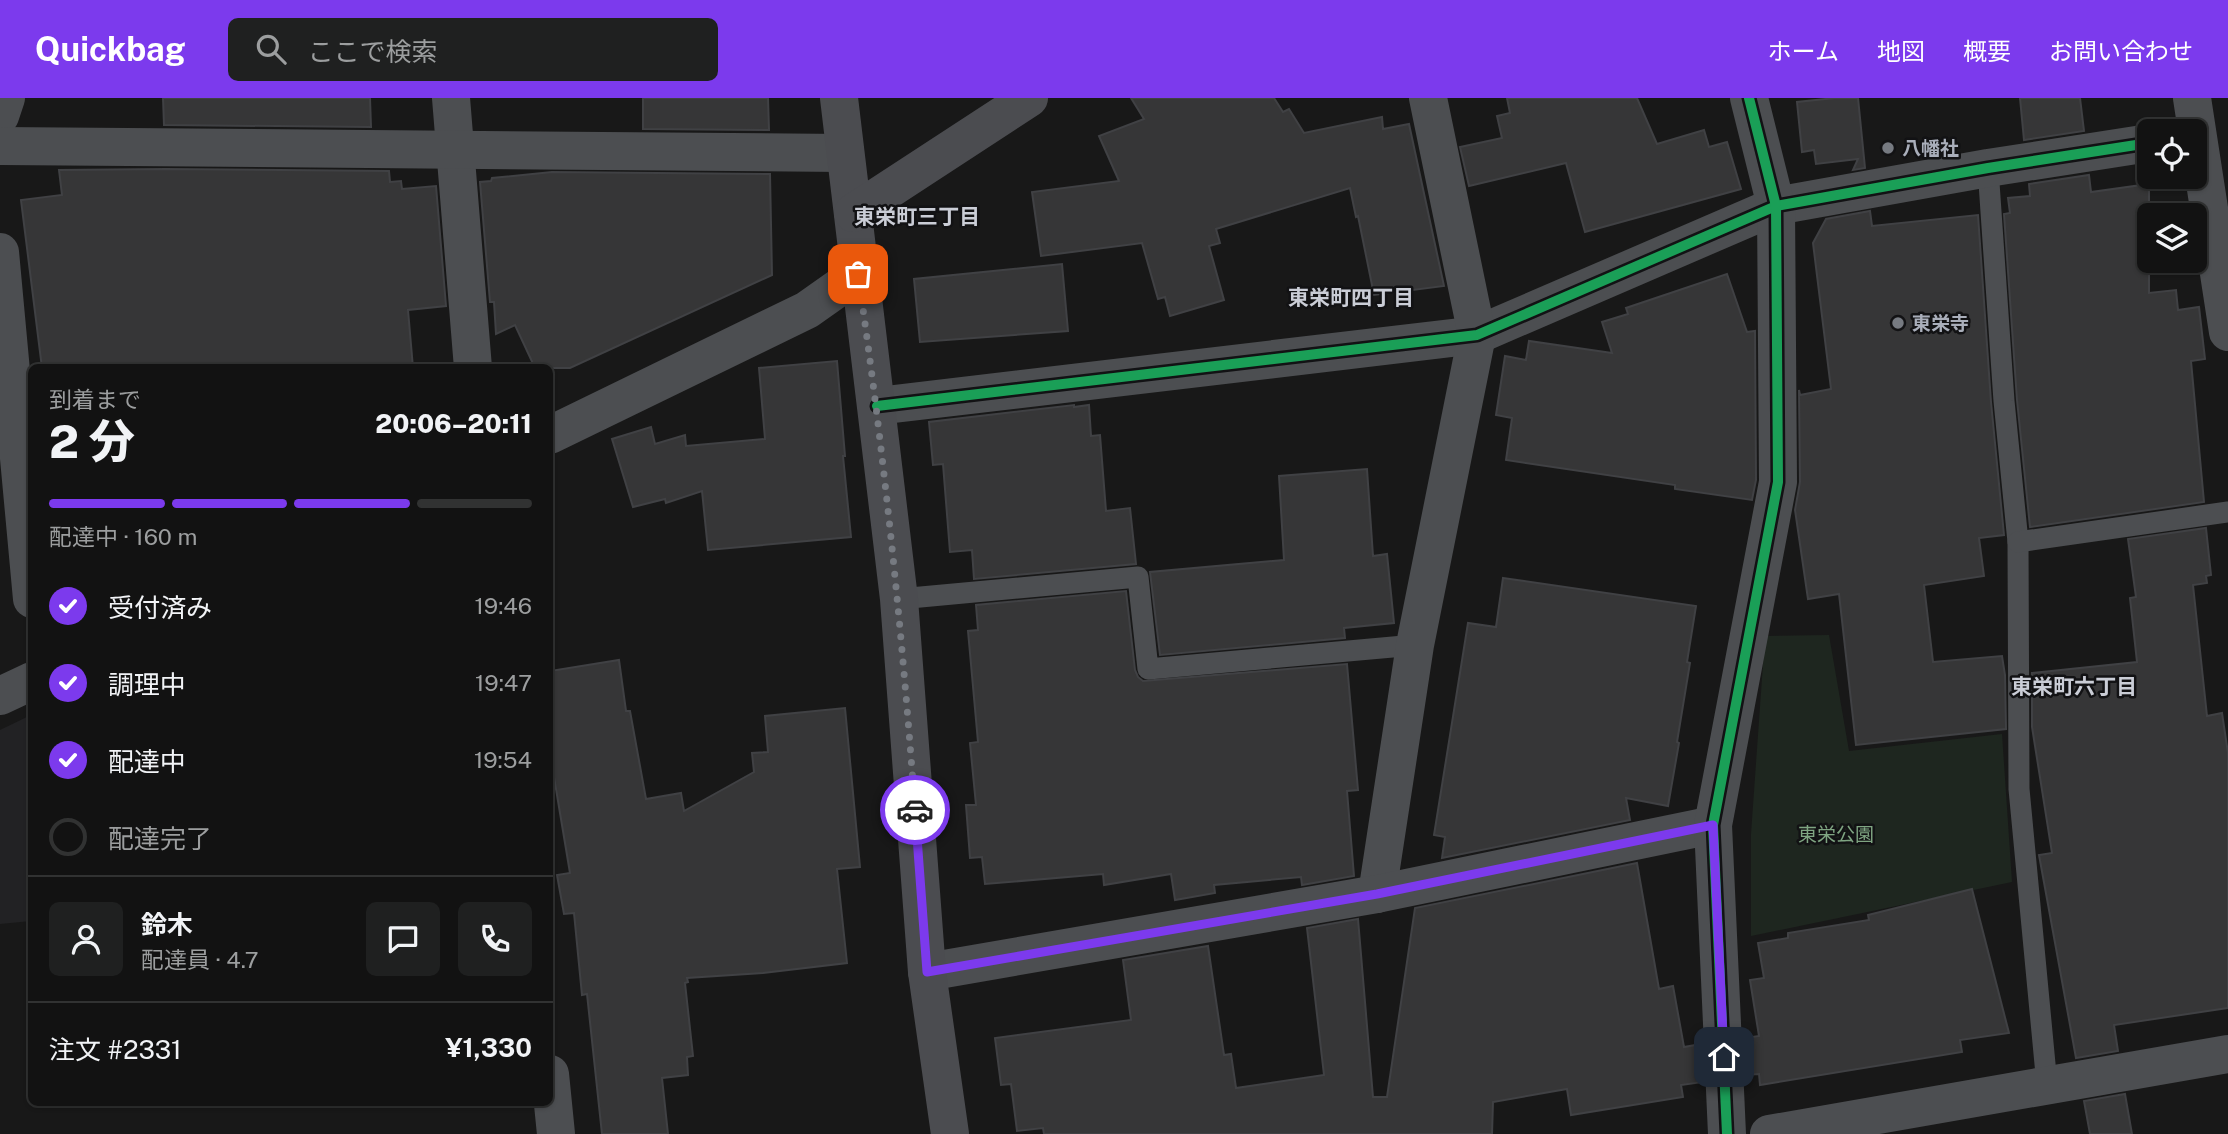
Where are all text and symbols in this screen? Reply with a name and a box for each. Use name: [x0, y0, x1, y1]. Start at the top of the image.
search box: [228, 18, 718, 81]
text: Quickbag: [35, 30, 186, 68]
icon: search: [252, 30, 290, 68]
text: ここで検索: [308, 36, 438, 67]
text: ホーム: [1768, 37, 1839, 65]
text: 地図: [1877, 37, 1925, 65]
text: 概要: [1963, 37, 2011, 65]
text: お問い合わせ: [2049, 37, 2193, 65]
map controls: [2137, 119, 2207, 273]
button: locate: [2137, 119, 2207, 189]
place label: 八幡社: [1902, 137, 1959, 159]
marker: 八幡社: [1880, 140, 1896, 156]
button: layers: [2137, 203, 2207, 273]
district label: 東栄町三丁目: [854, 204, 980, 229]
pin: [828, 244, 888, 304]
icon: bag: [839, 255, 877, 293]
district label: 東栄町四丁目: [1288, 285, 1414, 310]
place label: 東栄寺: [1912, 312, 1969, 334]
marker: 東栄寺: [1890, 315, 1906, 331]
text: 到着まで: [49, 386, 141, 413]
text: 20:06–20:11: [375, 408, 532, 439]
text: 2 分: [49, 414, 135, 468]
text: 配達中 · 160 m: [49, 523, 197, 550]
icon: check: [49, 587, 87, 625]
text: 受付済み: [108, 592, 212, 623]
text: 19:46: [474, 592, 532, 619]
icon: check: [49, 664, 87, 702]
text: 調理中: [108, 669, 186, 700]
text: 19:47: [475, 669, 532, 696]
district label: 東栄町六丁目: [2011, 674, 2137, 699]
icon: check: [49, 741, 87, 779]
text: 配達中: [108, 746, 186, 777]
text: 19:54: [474, 746, 532, 773]
courier: [880, 775, 950, 845]
icon: car: [896, 791, 934, 829]
text: 配達完了: [108, 823, 212, 854]
park label: 東栄公園: [1798, 823, 1874, 845]
button: person: [49, 902, 123, 976]
button: chat: [366, 902, 440, 976]
button: phone: [458, 902, 532, 976]
text: 鈴木: [141, 909, 193, 940]
text: 配達員 · 4.7: [141, 946, 259, 973]
pin: [1694, 1027, 1754, 1087]
text: ¥1,330: [445, 1032, 532, 1063]
text: 注文 #2331: [49, 1034, 182, 1065]
icon: home: [1705, 1038, 1743, 1076]

